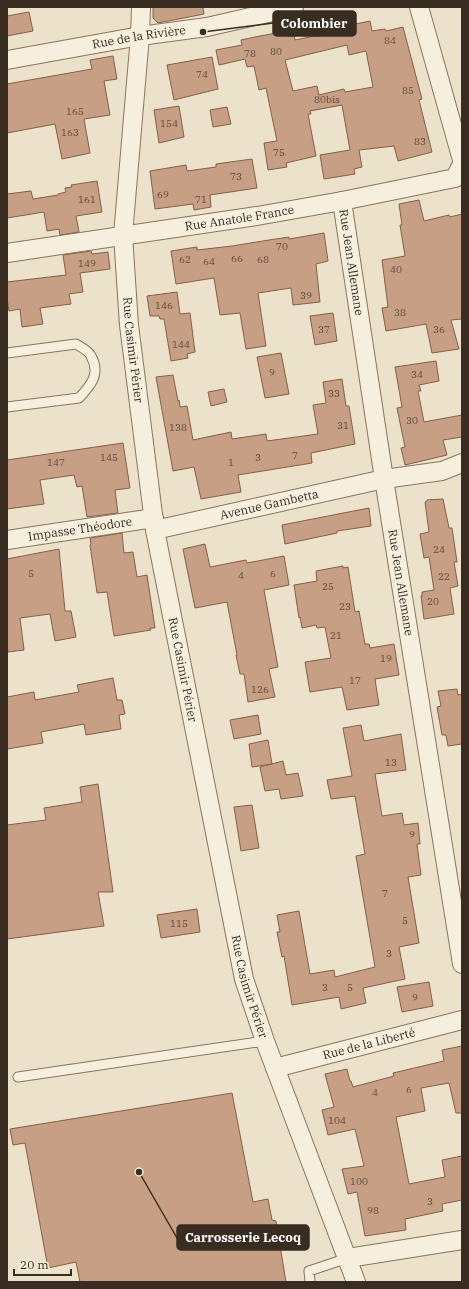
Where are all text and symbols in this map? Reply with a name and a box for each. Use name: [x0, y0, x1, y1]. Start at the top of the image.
callout: Colombier: [273, 11, 356, 36]
text: Colombier: [281, 15, 348, 32]
street label: Rue de la Rivière: [91, 22, 187, 51]
house number: 84: [384, 34, 396, 47]
house number: 80: [270, 45, 282, 58]
house number: 78: [244, 47, 256, 60]
house number: 74: [196, 68, 208, 81]
house number: 85: [402, 84, 414, 97]
house number: 80bis: [314, 93, 340, 106]
house number: 165: [66, 105, 84, 118]
house number: 154: [160, 117, 178, 130]
house number: 163: [61, 126, 79, 139]
house number: 83: [414, 135, 426, 148]
house number: 75: [273, 146, 285, 159]
house number: 73: [230, 170, 242, 183]
house number: 69: [157, 188, 169, 201]
house number: 161: [78, 193, 96, 206]
house number: 71: [195, 193, 207, 206]
street label: Rue Anatole France: [184, 202, 295, 234]
street label: Rue Jean Allemane: [336, 208, 367, 317]
house number: 70: [276, 240, 288, 253]
house number: 66: [231, 252, 243, 265]
house number: 62: [179, 253, 191, 266]
house number: 68: [257, 253, 269, 266]
house number: 64: [203, 255, 215, 268]
house number: 149: [78, 257, 96, 270]
house number: 40: [390, 263, 402, 276]
house number: 39: [300, 289, 312, 302]
street label: Rue Casimir Périer: [120, 296, 147, 404]
house number: 146: [155, 299, 173, 312]
house number: 38: [394, 306, 406, 319]
house number: 37: [318, 323, 330, 336]
house number: 36: [433, 323, 445, 336]
house number: 144: [172, 338, 190, 351]
house number: 9: [269, 366, 275, 379]
house number: 34: [411, 368, 423, 381]
house number: 33: [328, 387, 340, 400]
house number: 30: [406, 414, 418, 427]
house number: 31: [337, 419, 349, 432]
house number: 138: [169, 421, 187, 434]
house number: 7: [292, 449, 298, 462]
house number: 145: [100, 451, 118, 464]
house number: 3: [255, 451, 261, 464]
house number: 147: [47, 456, 65, 469]
house number: 1: [228, 456, 234, 469]
street label: Avenue Gambetta: [218, 486, 320, 522]
street label: Impasse Théodore: [27, 513, 133, 544]
street label: Rue Jean Allemane: [385, 528, 417, 637]
house number: 24: [433, 543, 445, 556]
house number: 5: [28, 567, 34, 580]
house number: 6: [270, 567, 276, 580]
house number: 4: [238, 569, 244, 582]
house number: 22: [438, 570, 450, 583]
house number: 25: [322, 580, 334, 593]
house number: 20: [427, 595, 439, 608]
house number: 23: [339, 600, 351, 613]
street label: Rue Casimir Périer: [165, 616, 201, 724]
house number: 21: [330, 629, 342, 642]
house number: 19: [380, 652, 392, 665]
house number: 17: [349, 674, 361, 687]
house number: 126: [251, 683, 269, 696]
house number: 13: [385, 756, 397, 769]
house number: 9: [409, 828, 415, 841]
house number: 7: [382, 887, 388, 900]
house number: 5: [402, 914, 408, 927]
house number: 115: [170, 917, 188, 930]
street label: Rue Casimir Périer: [228, 934, 272, 1041]
house number: 3: [386, 947, 392, 960]
house number: 3: [322, 981, 328, 994]
house number: 5: [347, 981, 353, 994]
house number: 9: [412, 991, 418, 1004]
street label: Rue de la Liberté: [321, 1024, 417, 1062]
house number: 6: [406, 1083, 412, 1096]
house number: 4: [372, 1086, 378, 1099]
house number: 104: [328, 1114, 346, 1127]
house number: 100: [350, 1175, 368, 1188]
house number: 3: [427, 1195, 433, 1208]
house number: 98: [367, 1204, 379, 1217]
callout: Carrosserie Lecoq: [177, 1225, 309, 1250]
text: Carrosserie Lecoq: [185, 1229, 301, 1246]
scale bar: [14, 1251, 71, 1277]
text: 20 m: [20, 1257, 49, 1272]

